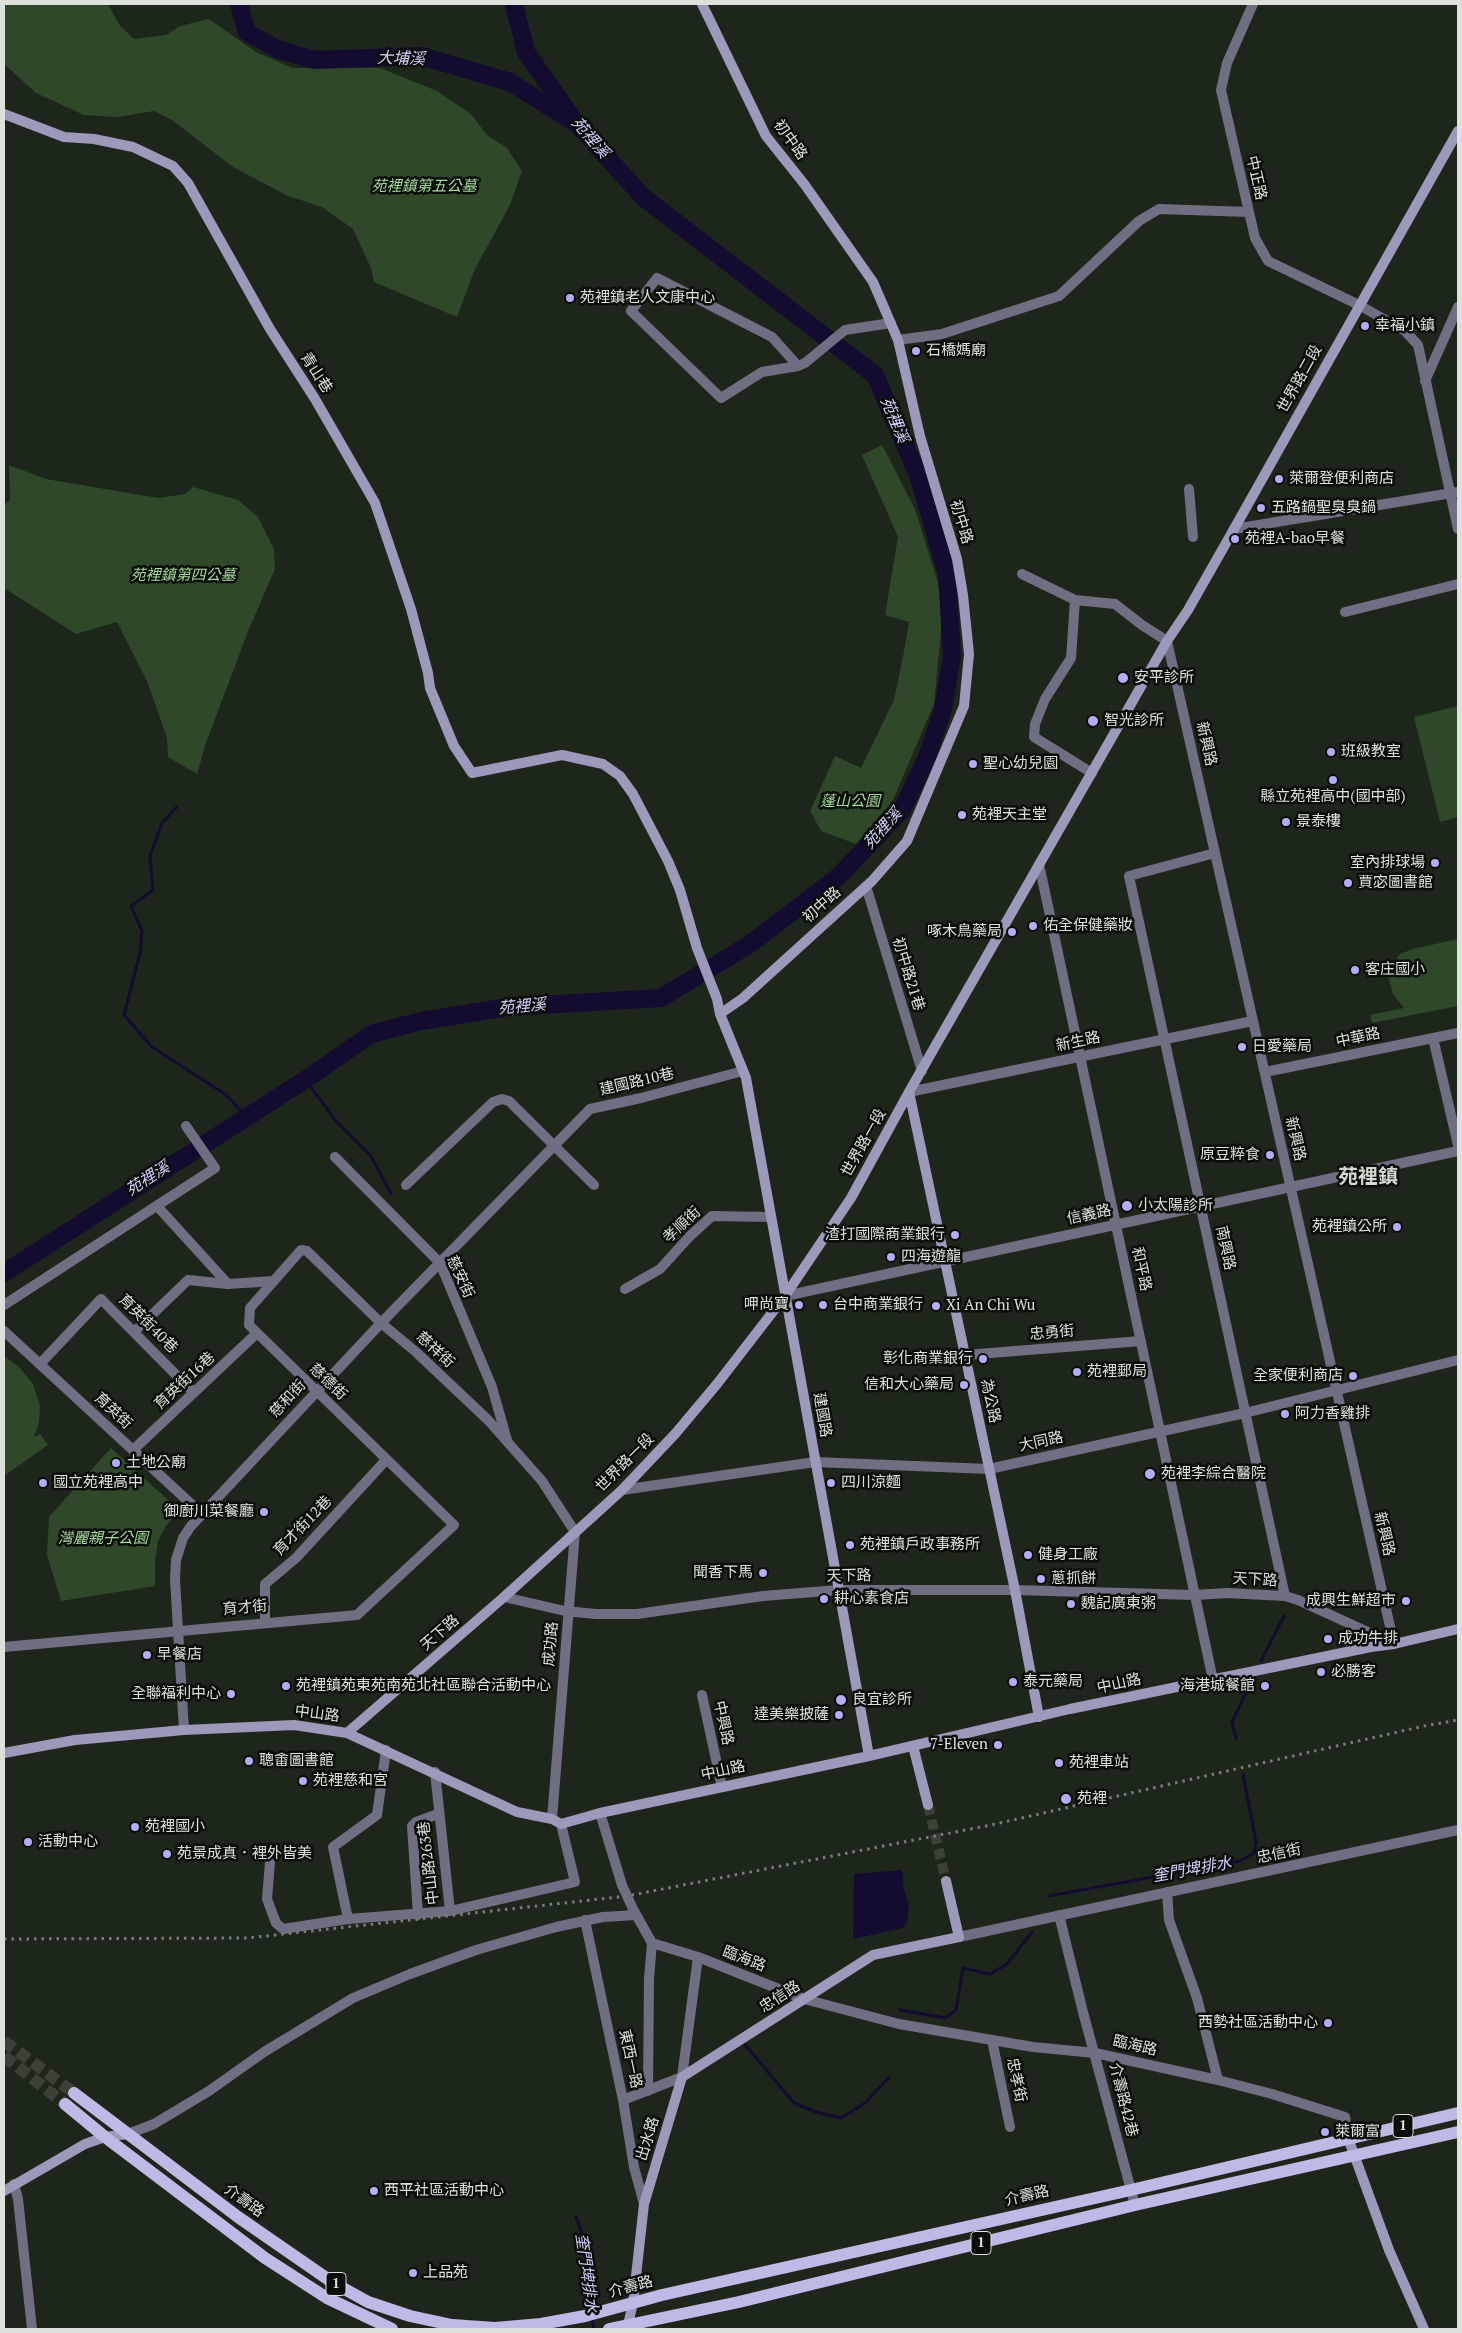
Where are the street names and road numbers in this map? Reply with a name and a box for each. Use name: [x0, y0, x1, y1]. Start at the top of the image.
street label: 初中路: [769, 117, 811, 163]
street label: 中正路: [1242, 154, 1270, 202]
street label: 世界路二段: [1274, 342, 1326, 416]
street label: 青山巷: [296, 349, 336, 397]
street label: 初中路: [946, 498, 976, 546]
street label: 新興路: [1192, 720, 1220, 768]
street label: 初中路: [799, 883, 845, 927]
street label: 初中路21巷: [888, 935, 928, 1013]
street label: 中華路: [1334, 1025, 1382, 1051]
street label: 新生路: [1054, 1029, 1102, 1055]
street label: 建國路10巷: [598, 1065, 676, 1099]
street label: 世界路一段: [838, 1106, 890, 1180]
street label: 新興路: [1281, 1115, 1309, 1163]
street label: 信義路: [1065, 1202, 1113, 1228]
street label: 孝順街: [659, 1203, 705, 1247]
street label: 南興路: [1212, 1224, 1238, 1272]
street label: 和平路: [1128, 1245, 1154, 1293]
street label: 慈安街: [442, 1253, 478, 1301]
street label: 育英街40巷: [115, 1291, 181, 1357]
street label: 忠勇街: [1029, 1322, 1075, 1344]
street label: 慈祥街: [412, 1328, 458, 1372]
street label: 育英街16巷: [151, 1349, 219, 1413]
street label: 慈德街: [306, 1360, 350, 1404]
street label: 慈和街: [266, 1376, 310, 1422]
street label: 為公路: [977, 1377, 1003, 1425]
street label: 育英街: [90, 1389, 136, 1433]
street label: 建國路: [809, 1391, 835, 1439]
street label: 大同路: [1017, 1429, 1065, 1455]
street label: 世界路一段: [592, 1430, 658, 1496]
street label: 育才街12巷: [270, 1492, 336, 1560]
street label: 新興路: [1370, 1510, 1398, 1558]
street label: 天下路: [826, 1567, 872, 1585]
street label: 天下路: [1232, 1570, 1278, 1590]
street label: 育才街: [222, 1597, 268, 1619]
street label: 天下路: [417, 1611, 463, 1655]
street label: 成功路: [540, 1621, 562, 1667]
street label: 中山路: [1095, 1671, 1143, 1697]
street label: 中興路: [710, 1699, 736, 1747]
street label: 中山路: [294, 1702, 340, 1726]
street label: 中山路: [699, 1758, 747, 1784]
street label: 中山路263巷: [415, 1820, 443, 1906]
street label: 忠信街: [1255, 1841, 1303, 1867]
street label: 臨海路: [720, 1943, 768, 1975]
street label: 忠信路: [756, 1977, 804, 2017]
street label: 東西一路: [615, 2028, 645, 2090]
street label: 臨海路: [1111, 2032, 1159, 2060]
street label: 忠孝街: [1003, 2056, 1029, 2104]
street label: 介壽路42巷: [1105, 2061, 1141, 2139]
road number: 1: [1393, 2114, 1413, 2138]
street label: 出水路: [633, 2115, 663, 2163]
street label: 介壽路: [221, 2180, 267, 2222]
street label: 介壽路: [1003, 2182, 1051, 2210]
road number: 1: [971, 2232, 991, 2254]
road number: 1: [326, 2272, 346, 2296]
street label: 介壽路: [607, 2272, 655, 2302]

